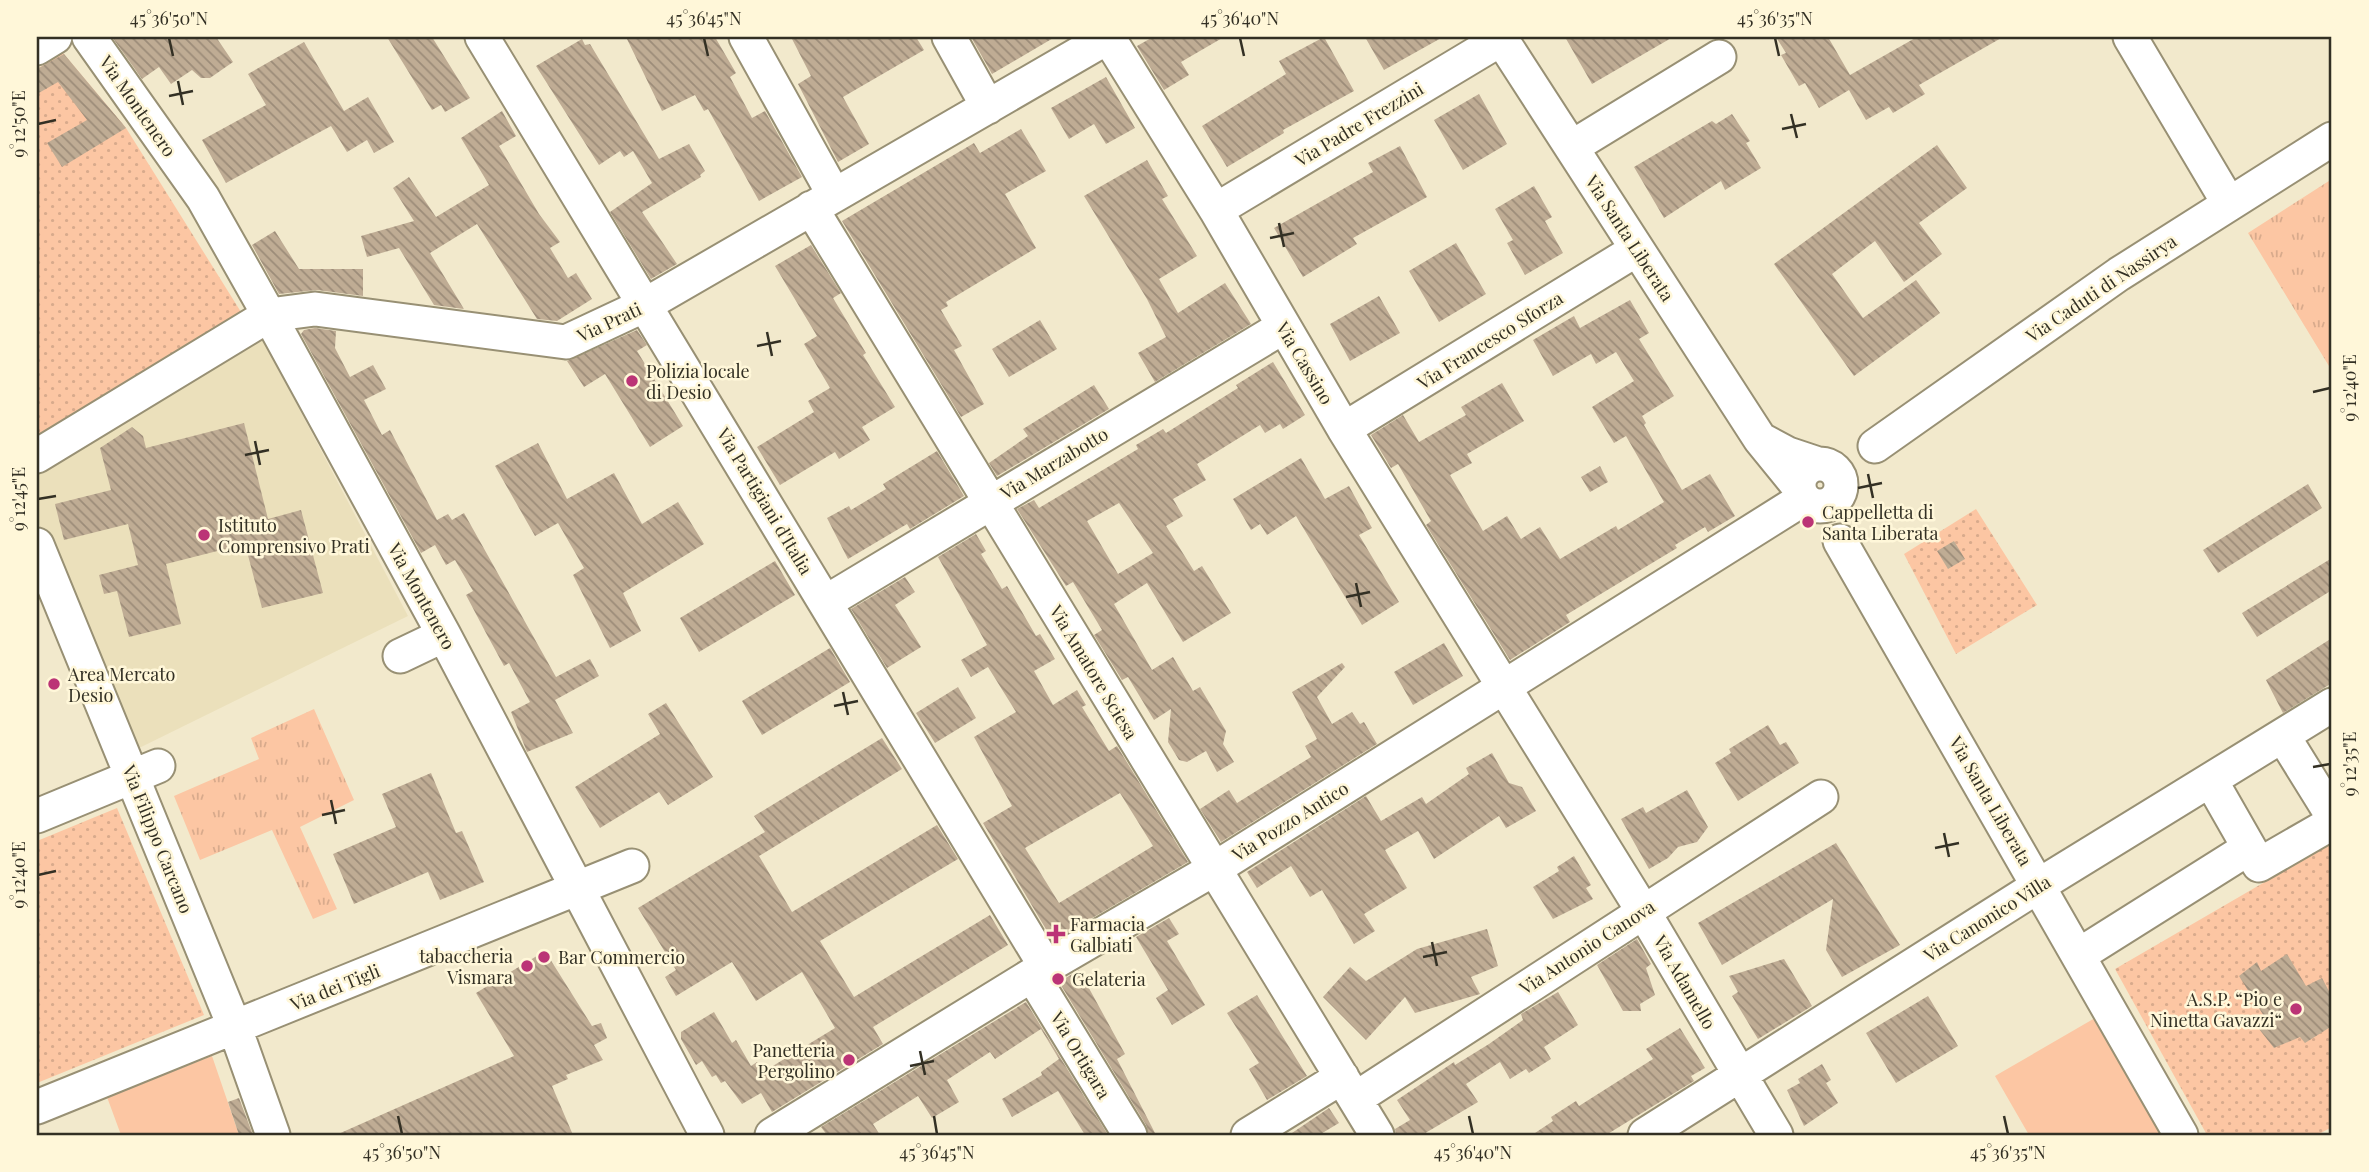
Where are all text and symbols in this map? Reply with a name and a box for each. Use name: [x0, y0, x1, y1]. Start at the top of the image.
text: 45°36'50"N: [130, 6, 208, 30]
text: 45°36'45"N: [666, 6, 742, 30]
text: 45°36'40"N: [1201, 6, 1279, 30]
text: 45°36'35"N: [1737, 6, 1813, 30]
street label: Via Montenero: [94, 50, 182, 161]
street label: Via Padre Frezzini: [1289, 76, 1428, 172]
text: 9°12'50"E: [6, 90, 30, 158]
street label: Via Santa Liberata: [1580, 169, 1680, 306]
street label: Via Caduti di Nassirya: [2020, 229, 2181, 348]
street label: Via Francesco Sforza: [1412, 286, 1567, 395]
street label: Via Prati: [572, 297, 645, 348]
street label: Via Cassino: [1270, 316, 1339, 409]
text: 9°12'40"E: [2337, 354, 2361, 422]
place label: Polizia locale di Desio: [646, 359, 750, 404]
marker: Polizia locale di Desio: [624, 373, 640, 389]
street label: Via Marzabotto: [995, 421, 1112, 505]
street label: Via Partigiani d'Italia: [711, 422, 818, 579]
text: 9°12'45"E: [6, 467, 30, 531]
place label: Cappelletta di Santa Liberata: [1822, 500, 1938, 545]
place label: Istituto Comprensivo Prati: [218, 513, 370, 558]
marker: Cappelletta di Santa Liberata: [1800, 514, 1816, 530]
marker: Istituto Comprensivo Prati: [196, 527, 212, 543]
street label: Via Montenero: [382, 538, 461, 654]
street label: Via Amatore Sciesa: [1044, 600, 1144, 744]
place label: Area Mercato Desio: [67, 662, 176, 707]
marker: Area Mercato Desio: [46, 676, 62, 692]
street label: Via Santa Liberata: [1944, 731, 2038, 870]
text: 9°12'35"E: [2337, 731, 2361, 796]
street label: Via Filippo Carcano: [117, 760, 199, 917]
street label: Via Pozzo Antico: [1227, 776, 1353, 867]
text: 9°12'40"E: [6, 841, 30, 909]
street label: Via Canonico Villa: [1918, 869, 2055, 967]
street label: Via Antonio Canova: [1514, 894, 1659, 1000]
place label: Farmacia Galbiati: [1070, 912, 1145, 957]
marker: Farmacia Galbiati: [1048, 926, 1064, 942]
street label: Via Adamello: [1648, 930, 1722, 1033]
place label: tabaccheria Vismara: [419, 944, 513, 989]
place label: Bar Commercio: [558, 945, 685, 969]
marker: Bar Commercio: [536, 949, 552, 965]
street label: Via dei Tigli: [286, 958, 383, 1016]
marker: tabaccheria Vismara: [519, 958, 535, 974]
place label: Gelateria: [1072, 967, 1146, 991]
marker: Gelateria: [1050, 971, 1066, 987]
place label: A.S.P. “Pio e Ninetta Gavazzi“: [2150, 987, 2282, 1032]
marker: A.S.P. “Pio e Ninetta Gavazzi“: [2288, 1001, 2304, 1017]
street label: Via Ortigara: [1045, 1006, 1116, 1103]
place label: Panetteria Pergolino: [752, 1038, 835, 1083]
marker: Panetteria Pergolino: [841, 1052, 857, 1068]
text: 45°36'50"N: [363, 1140, 441, 1164]
text: 45°36'45"N: [899, 1140, 975, 1164]
text: 45°36'40"N: [1434, 1140, 1512, 1164]
text: 45°36'35"N: [1970, 1140, 2046, 1164]

